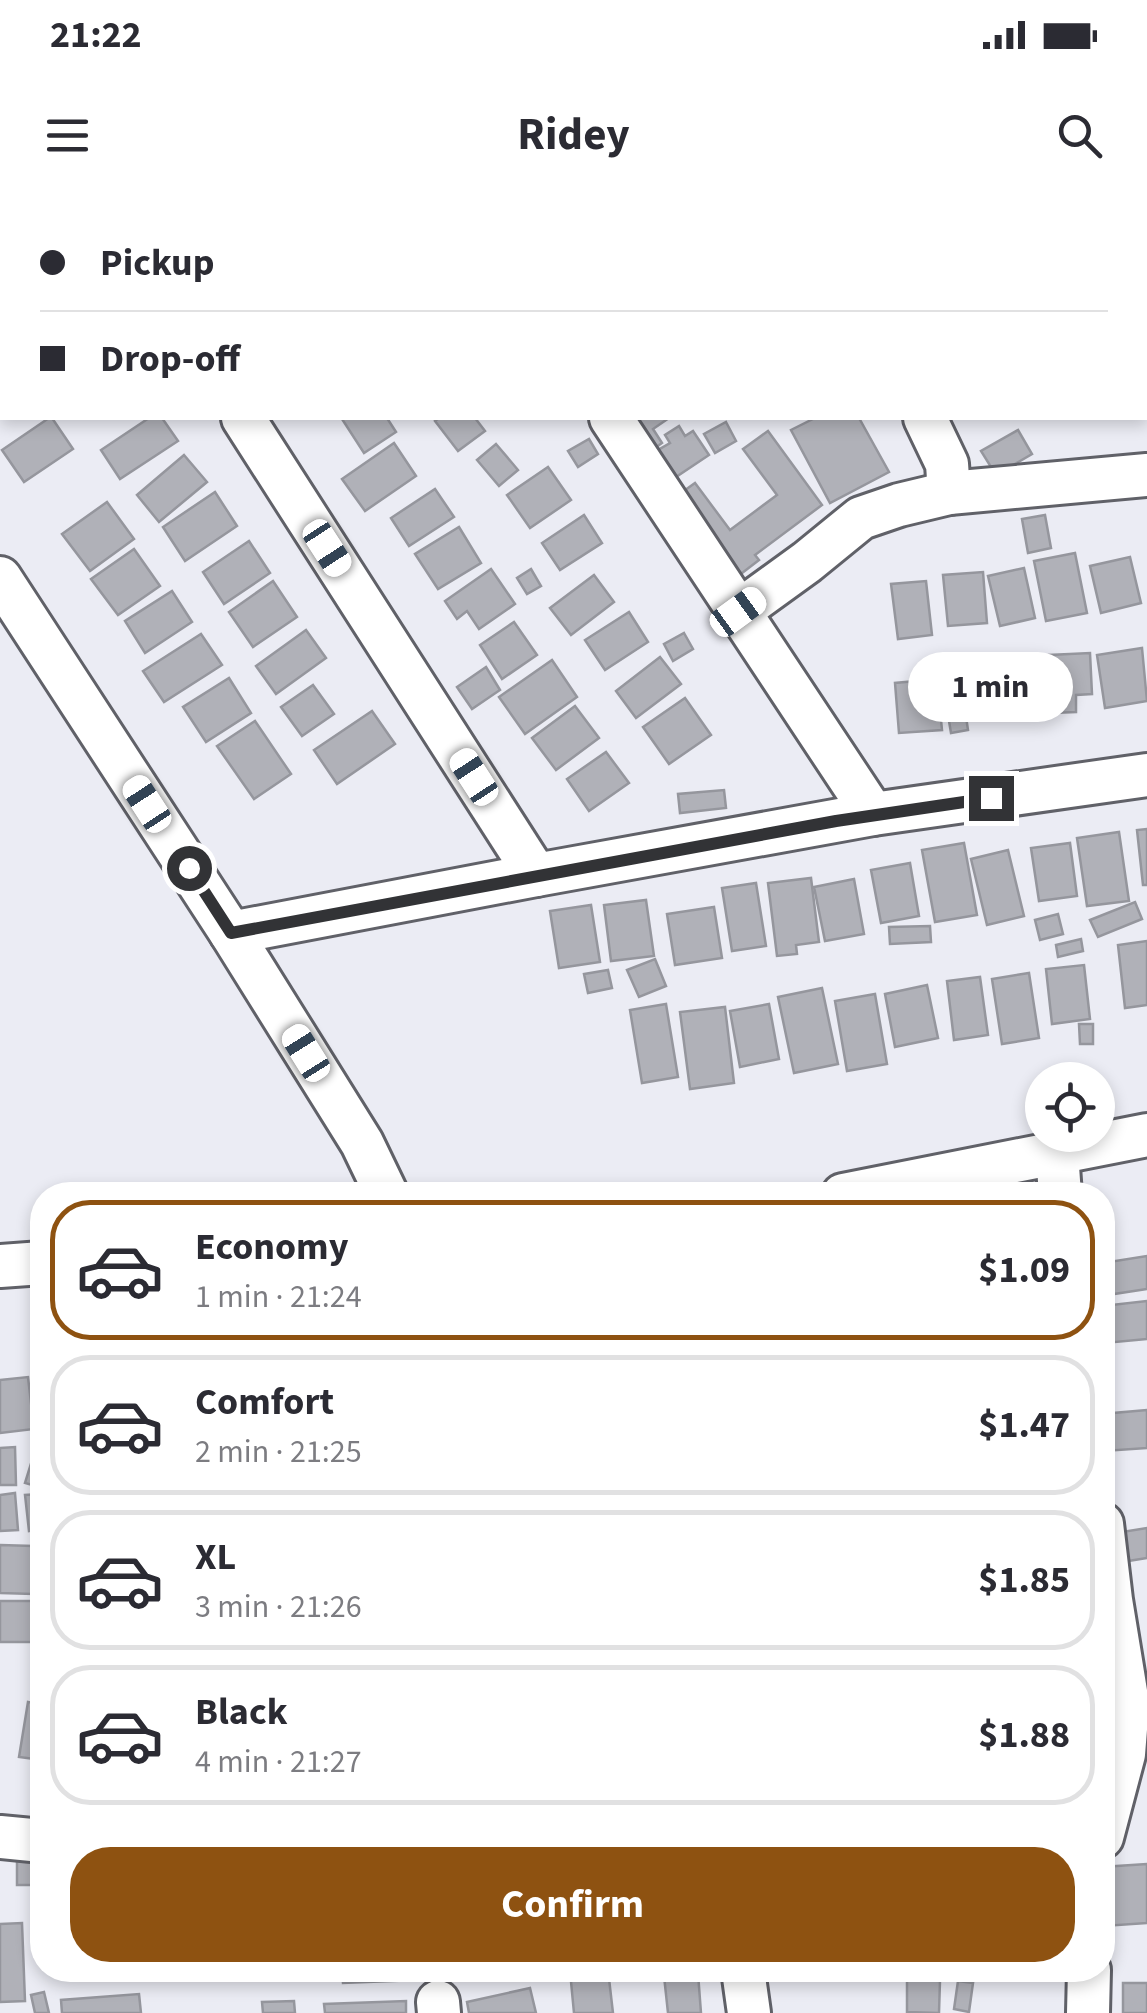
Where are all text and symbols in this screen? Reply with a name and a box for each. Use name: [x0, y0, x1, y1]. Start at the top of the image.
text: 21:22: [50, 8, 142, 62]
text: Ridey: [517, 103, 630, 167]
icon: menu: [40, 108, 95, 163]
icon: search: [1052, 108, 1107, 163]
text: Pickup: [100, 236, 214, 290]
text: Drop-off: [100, 332, 240, 386]
car: [298, 515, 356, 581]
car: [705, 582, 771, 642]
callout: 1 min: [908, 653, 1074, 723]
text: 1 min: [952, 664, 1029, 710]
car: [445, 744, 503, 810]
car: [118, 771, 176, 837]
route end: [969, 776, 1014, 821]
route start: [167, 846, 212, 891]
car: [277, 1020, 335, 1086]
map controls: [1025, 1062, 1115, 1152]
button: locate: [1025, 1062, 1115, 1152]
text: Economy: [195, 1220, 348, 1274]
icon: car: [75, 1225, 165, 1315]
text: $1.09: [978, 1243, 1070, 1297]
text: 1 min · 21:24: [195, 1274, 362, 1320]
text: Comfort: [195, 1375, 334, 1429]
icon: car: [75, 1380, 165, 1470]
text: $1.47: [978, 1398, 1070, 1452]
text: 2 min · 21:25: [195, 1429, 362, 1475]
text: XL: [195, 1530, 236, 1584]
icon: car: [75, 1535, 165, 1625]
text: $1.85: [978, 1553, 1070, 1607]
text: 3 min · 21:26: [195, 1584, 362, 1630]
text: Black: [195, 1685, 288, 1739]
icon: car: [75, 1690, 165, 1780]
text: $1.88: [978, 1708, 1070, 1762]
text: 4 min · 21:27: [195, 1739, 362, 1785]
button: Confirm: [70, 1847, 1075, 1962]

